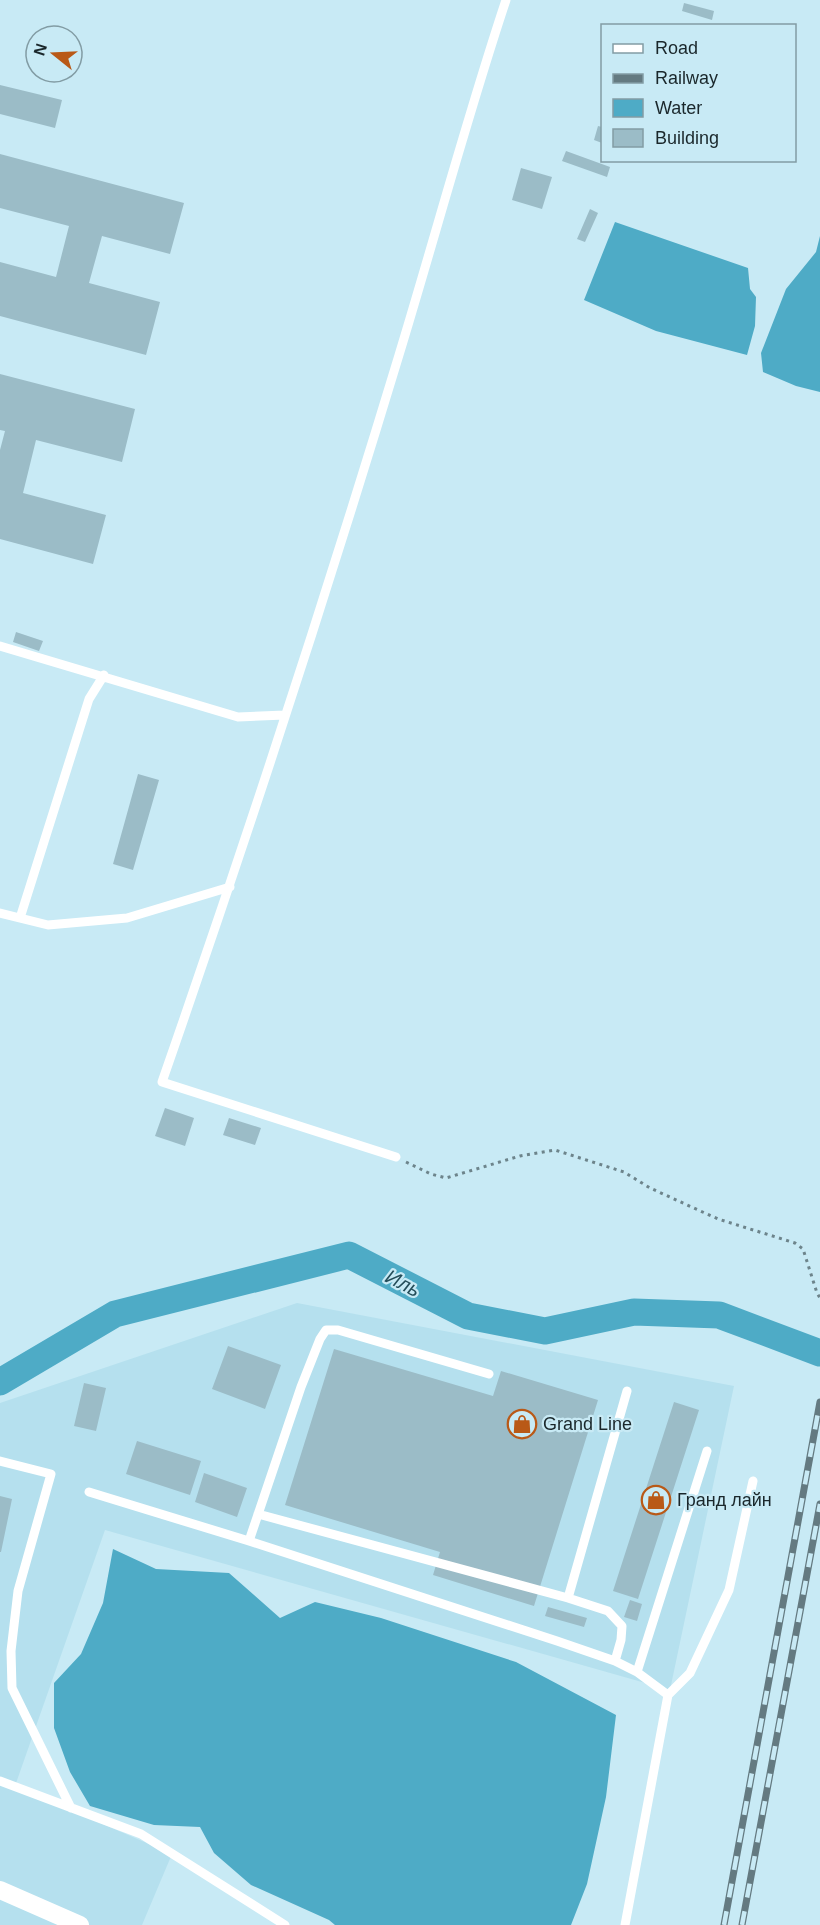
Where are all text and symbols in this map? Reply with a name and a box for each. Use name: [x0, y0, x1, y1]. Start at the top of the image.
north arrow: [24, 24, 84, 84]
legend: [601, 24, 796, 162]
text: Road: [655, 38, 698, 58]
text: N: [30, 41, 50, 58]
text: Railway: [655, 68, 718, 88]
text: Water: [655, 98, 702, 118]
text: Building: [655, 128, 719, 148]
water label: Иль: [382, 1265, 424, 1301]
shop icon: Grand Line: [506, 1408, 538, 1440]
place label: Grand Line: [543, 1414, 632, 1434]
shop icon: Гранд лайн: [640, 1484, 672, 1516]
place label: Гранд лайн: [677, 1490, 772, 1510]

